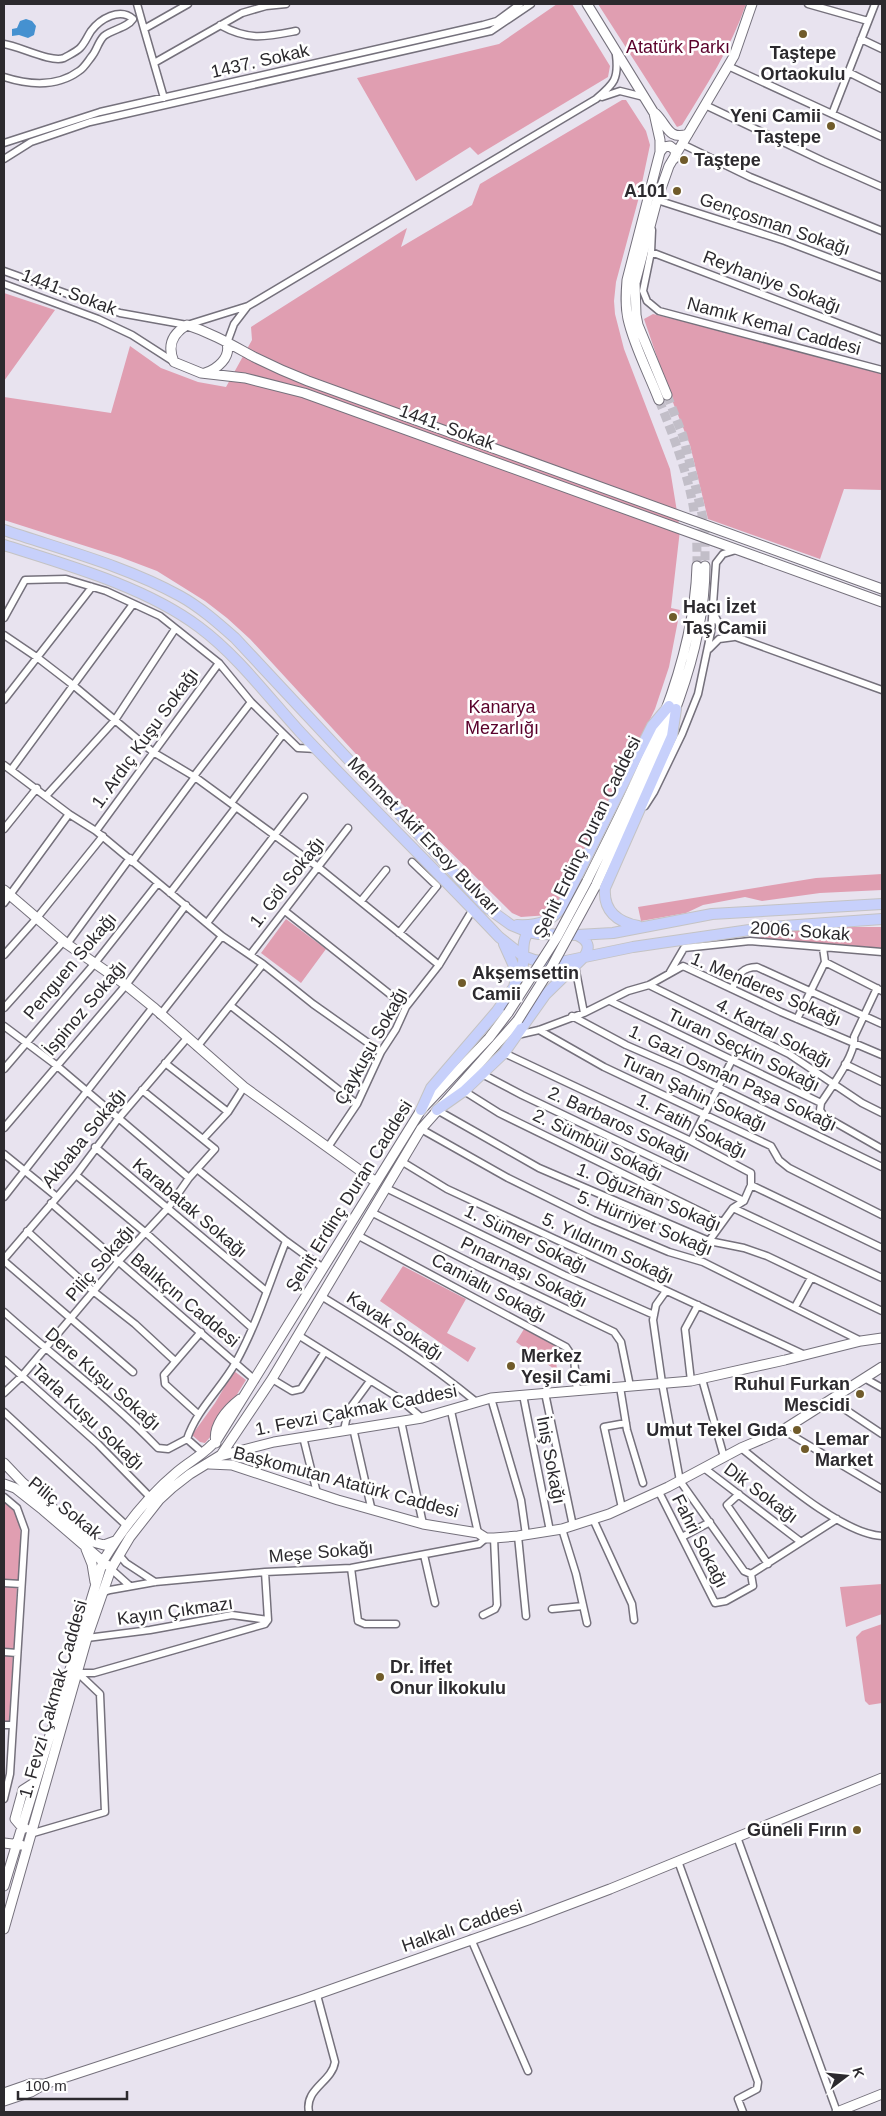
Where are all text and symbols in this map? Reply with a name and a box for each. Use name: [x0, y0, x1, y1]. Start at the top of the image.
marker: Taştepe Ortaokulu: [797, 28, 809, 40]
park label: Atatürk Parkı: [626, 37, 730, 57]
street label: 1437. Sokak: [209, 40, 312, 82]
place label: Taştepe Ortaokulu: [760, 43, 846, 84]
place label: Yeni Camii Taştepe: [730, 106, 821, 147]
marker: Yeni Camii Taştepe: [825, 120, 837, 132]
place label: Taştepe: [694, 150, 761, 170]
marker: Taştepe: [678, 154, 690, 166]
place label: A101: [624, 181, 667, 201]
marker: A101: [671, 185, 683, 197]
street label: Gençosman Sokağı: [697, 189, 853, 259]
street label: Reyhaniye Sokağı: [700, 246, 844, 318]
street label: 1441. Sokak: [19, 265, 120, 320]
street label: Namık Kemal Caddesi: [685, 293, 863, 359]
street label: 1441. Sokak: [397, 400, 498, 454]
place label: Hacı İzet Taş Camii: [683, 597, 767, 638]
marker: Hacı İzet Taş Camii: [667, 611, 679, 623]
street label: 1. Ardıç Kuşu Sokağı: [88, 664, 202, 812]
park label: Kanarya Mezarlığı: [465, 697, 539, 738]
street label: Şehit Erdinç Duran Caddesi: [529, 733, 645, 941]
street label: Mehmet Akif Ersoy Bulvarı: [343, 753, 505, 919]
street label: 1. Göl Sokağı: [246, 833, 328, 931]
street label: Penguen Sokağı: [20, 909, 120, 1023]
street label: 2006. Sokak: [749, 918, 852, 945]
street label: 1. Menderes Sokağı: [688, 948, 844, 1030]
street label: İspinoz Sokağı: [39, 956, 131, 1060]
place label: Akşemsettin Camii: [472, 963, 579, 1004]
marker: Akşemsettin Camii: [456, 977, 468, 989]
street label: Çaykuşu Sokağı: [330, 984, 412, 1108]
street label: 4. Kartal Sokağı: [713, 994, 835, 1072]
street label: Turan Seçkin Sokağı: [665, 1005, 823, 1095]
street label: 1. Gazi Osman Paşa Sokağı: [626, 1021, 840, 1135]
street label: Turan Şahin Sokağı: [618, 1050, 770, 1136]
street label: 2. Barbaros Sokağı: [545, 1082, 693, 1166]
street label: Akbaba Sokağı: [38, 1084, 130, 1192]
street label: 1. Fatih Sokağı: [634, 1090, 750, 1162]
street label: Şehit Erdinç Duran Caddesi: [282, 1097, 416, 1295]
street label: 2. Sümbül Sokağı: [530, 1105, 666, 1185]
street label: Karabatak Sokağı: [129, 1154, 251, 1262]
street label: 1. Oğuzhan Sokağı: [574, 1159, 724, 1235]
street label: 5. Hürriyet Sokağı: [574, 1187, 716, 1259]
street label: 1. Sümer Sokağı: [461, 1201, 591, 1277]
street label: 5. Yıldırım Sokağı: [539, 1209, 677, 1287]
street label: Piliç Sokağı: [62, 1221, 138, 1305]
street label: Pınarnaşı Sokağı: [458, 1233, 590, 1311]
street label: Balıkçın Caddesi: [127, 1249, 243, 1351]
street label: Camialtı Sokağı: [428, 1249, 550, 1327]
street label: Kavak Sokağı: [343, 1287, 447, 1365]
street label: Dere Kuşu Sokağı: [41, 1324, 165, 1434]
place label: Merkez Yeşil Cami: [521, 1346, 611, 1387]
street label: Tarla Kuşu Sokağı: [28, 1360, 148, 1474]
marker: Merkez Yeşil Cami: [505, 1360, 517, 1372]
place label: Ruhul Furkan Mescidi: [734, 1374, 850, 1415]
street label: 1. Fevzi Çakmak Caddesi: [253, 1381, 459, 1439]
marker: Ruhul Furkan Mescidi: [854, 1388, 866, 1400]
street label: İniş Sokağı: [533, 1414, 569, 1506]
place label: Umut Tekel Gıda: [646, 1420, 788, 1440]
marker: Umut Tekel Gıda: [791, 1424, 803, 1436]
place label: Lemar Market: [815, 1429, 873, 1470]
street label: Başkomutan Atatürk Caddesi: [231, 1442, 461, 1522]
marker: Lemar Market: [799, 1443, 811, 1455]
street label: Dik Sokağı: [720, 1459, 802, 1527]
street label: Piliç Sokak: [25, 1473, 106, 1544]
street label: Fahri Sokağı: [668, 1491, 732, 1591]
street label: Meşe Sokağı: [268, 1537, 374, 1567]
street label: Kayın Çıkmazı: [116, 1593, 234, 1629]
street label: 1. Fevzi Çakmak Caddesi: [15, 1598, 91, 1800]
place label: Dr. İffet Onur İlkokulu: [390, 1657, 506, 1698]
marker: Dr. İffet Onur İlkokulu: [374, 1671, 386, 1683]
place label: Güneli Fırın: [747, 1820, 847, 1840]
marker: Güneli Fırın: [851, 1824, 863, 1836]
street label: Halkalı Caddesi: [399, 1896, 525, 1956]
north arrow: [821, 2051, 871, 2101]
text: K: [849, 2065, 868, 2079]
scale bar: [18, 2068, 126, 2100]
text: 100 m: [25, 2077, 67, 2094]

